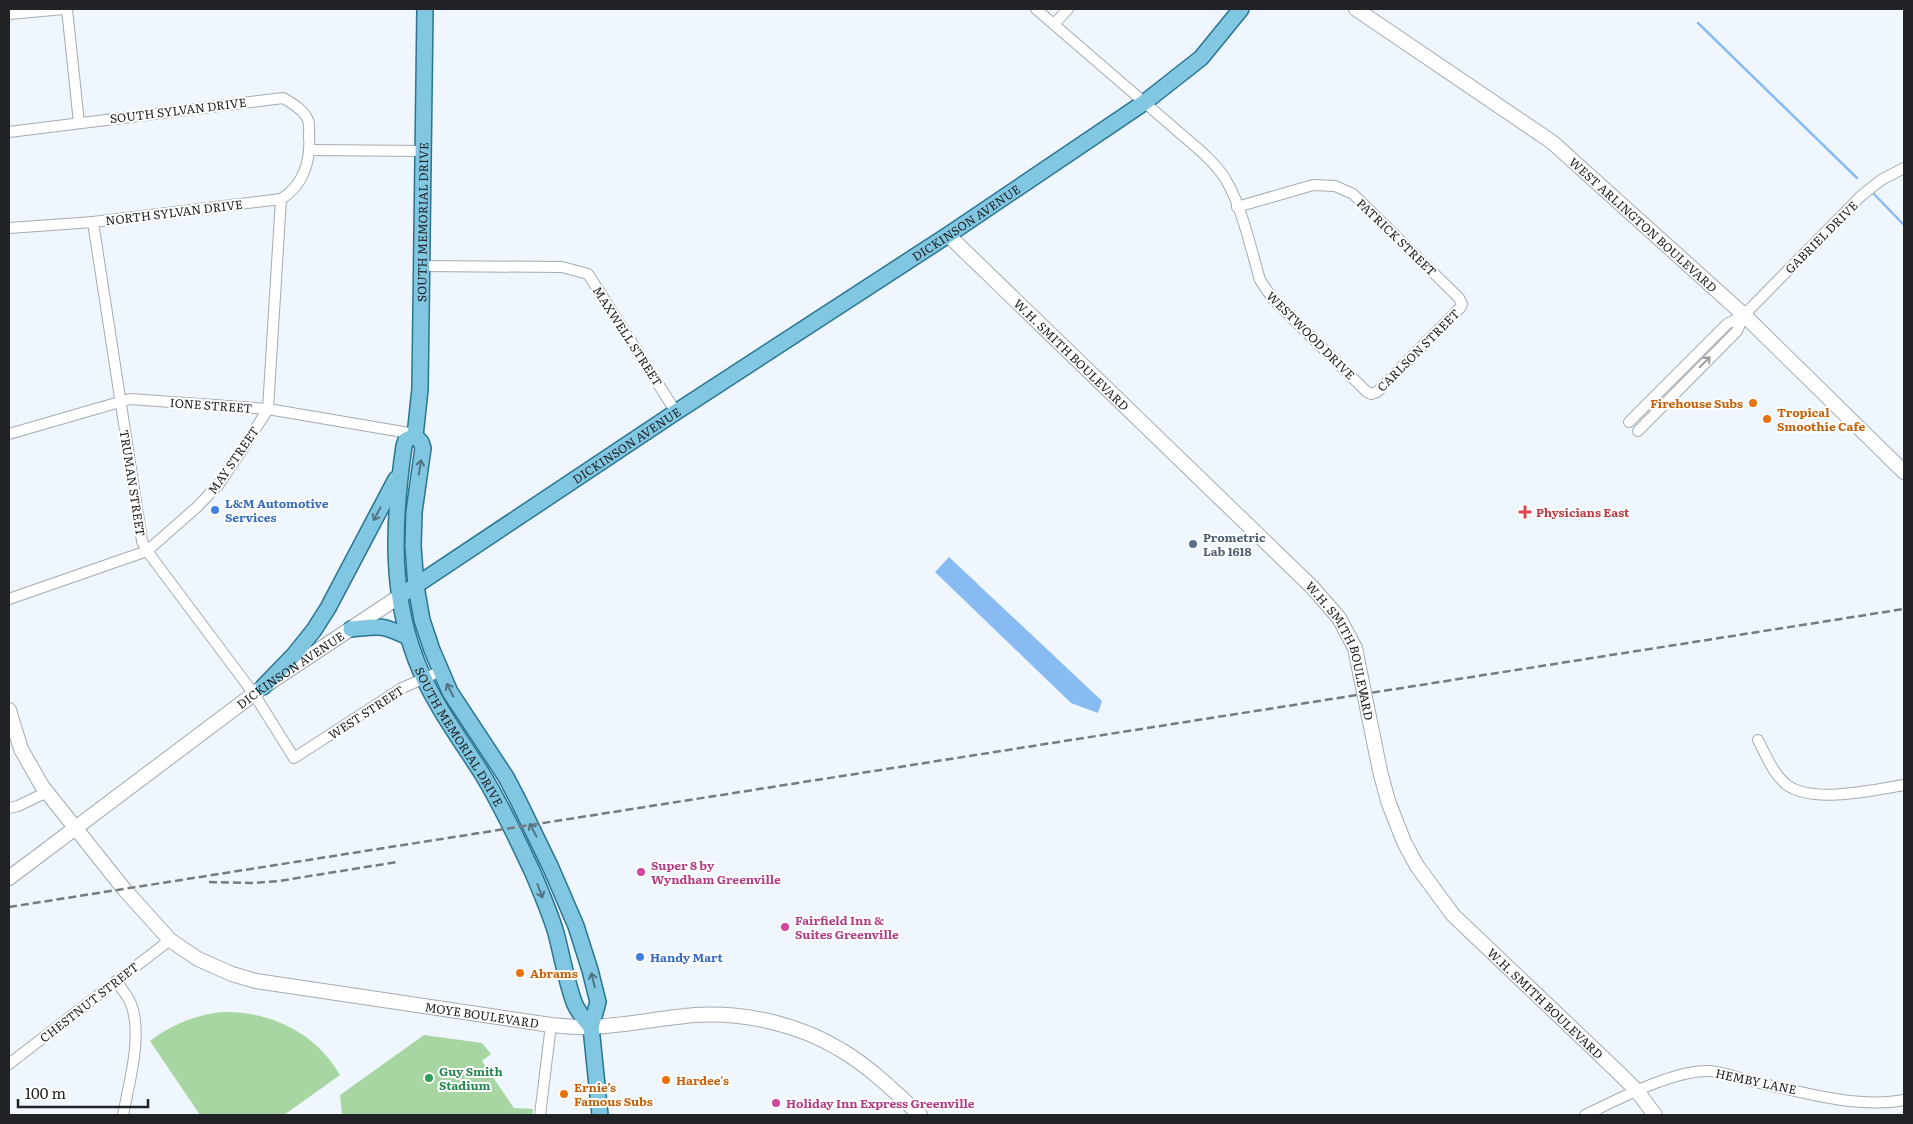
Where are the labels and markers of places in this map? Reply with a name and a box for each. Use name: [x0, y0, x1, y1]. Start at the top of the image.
place label: Firehouse Subs: [1650, 394, 1743, 412]
marker: Firehouse Subs: [1747, 397, 1759, 409]
place label: Tropical Smoothie Cafe: [1777, 403, 1865, 435]
marker: Tropical Smoothie Cafe: [1761, 413, 1773, 425]
place label: L&M Automotive Services: [225, 494, 329, 526]
place label: Physicians East: [1536, 503, 1630, 521]
marker: L&M Automotive Services: [209, 504, 221, 516]
marker: Physicians East: [1518, 505, 1532, 519]
place label: Prometric Lab 1618: [1203, 528, 1266, 560]
marker: Prometric Lab 1618: [1187, 538, 1199, 550]
place label: Super 8 by Wyndham Greenville: [651, 856, 781, 888]
marker: Super 8 by Wyndham Greenville: [635, 866, 647, 878]
place label: Fairfield Inn & Suites Greenville: [795, 911, 899, 943]
marker: Fairfield Inn & Suites Greenville: [779, 921, 791, 933]
place label: Handy Mart: [650, 948, 723, 966]
marker: Handy Mart: [634, 951, 646, 963]
place label: Abrams: [530, 964, 578, 982]
marker: Abrams: [514, 967, 526, 979]
place label: Guy Smith Stadium: [439, 1062, 503, 1094]
place label: Hardee's: [676, 1071, 729, 1089]
marker: Guy Smith Stadium: [423, 1072, 435, 1084]
marker: Hardee's: [660, 1074, 672, 1086]
place label: Ernie’s Famous Subs: [574, 1078, 653, 1110]
marker: Ernie’s Famous Subs: [558, 1088, 570, 1100]
place label: Holiday Inn Express Greenville: [786, 1094, 975, 1112]
marker: Holiday Inn Express Greenville: [770, 1097, 782, 1109]

